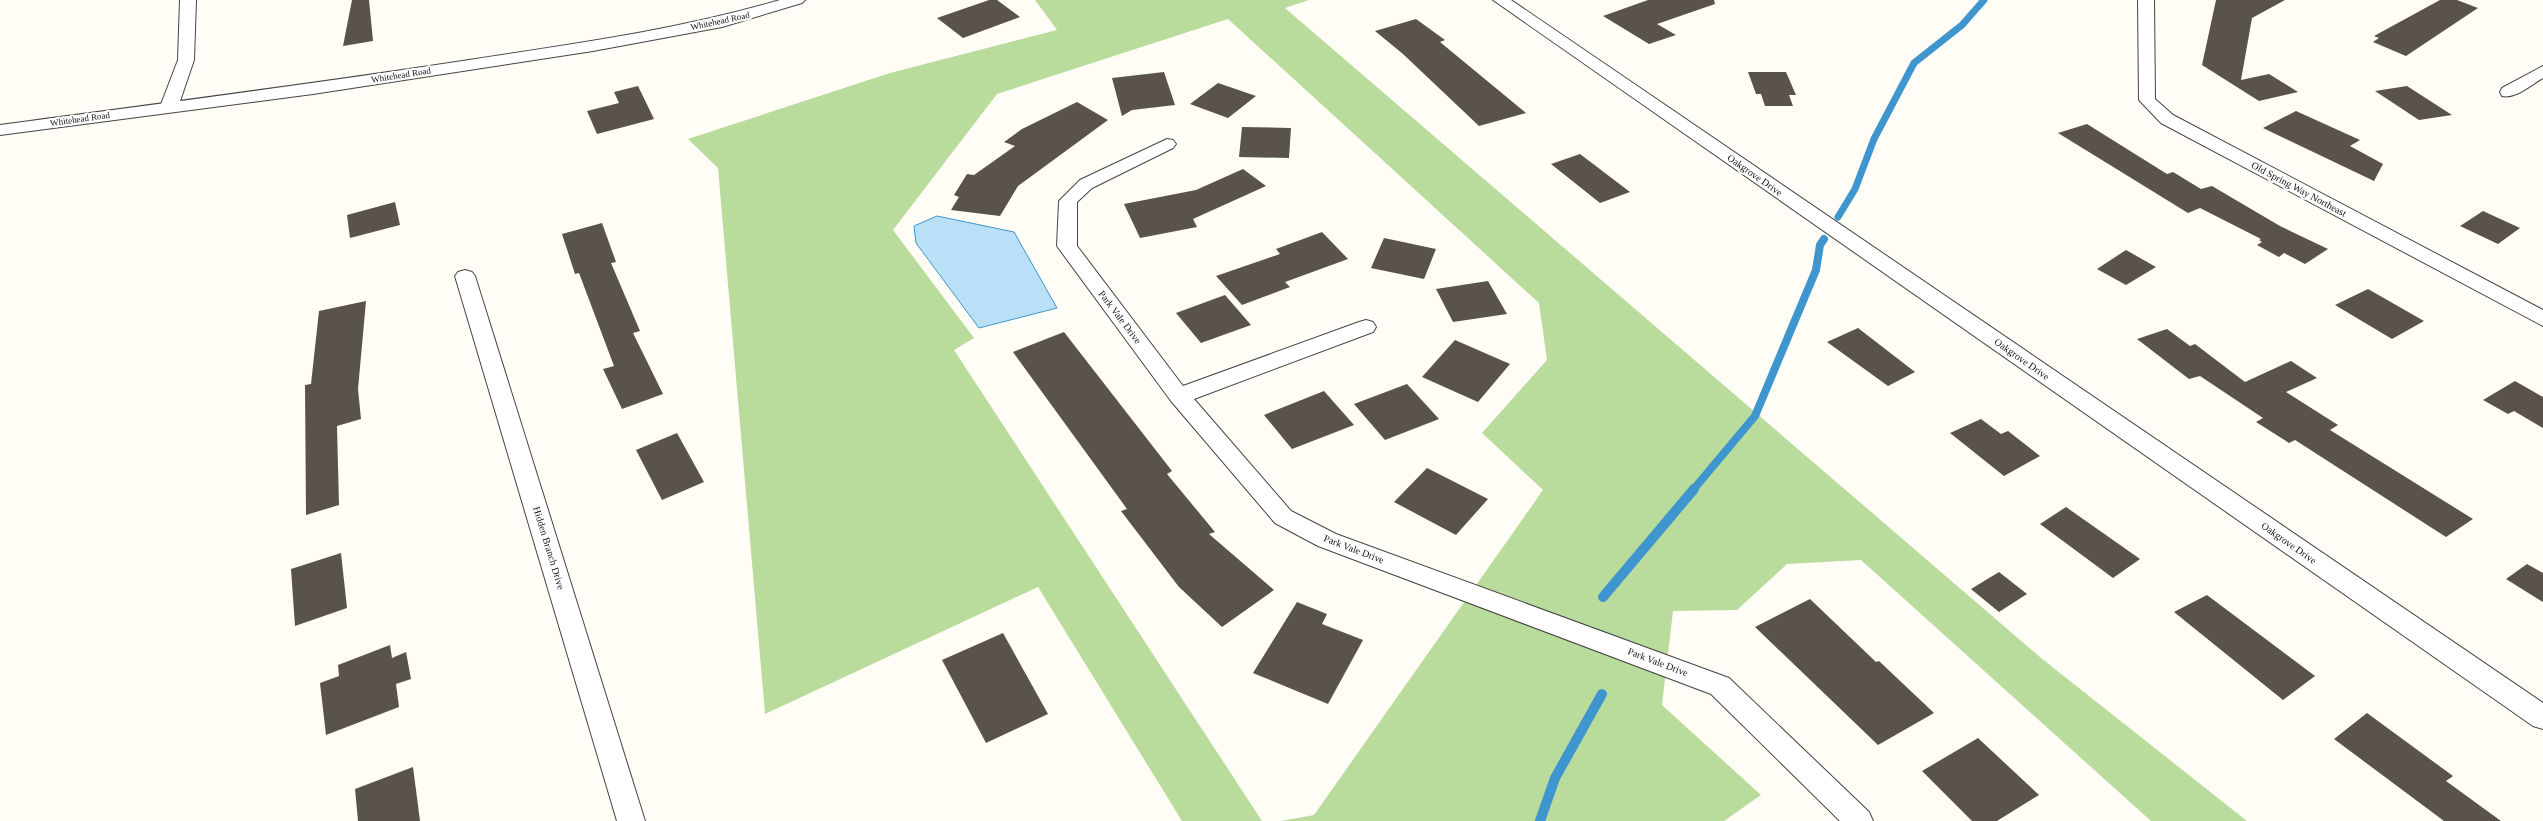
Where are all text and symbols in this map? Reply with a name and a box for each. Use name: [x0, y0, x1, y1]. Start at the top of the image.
street label: Whitehead Road: [690, 10, 751, 32]
street label: Whitehead Road: [370, 65, 432, 85]
street label: Whitehead Road: [49, 110, 111, 128]
street label: Oakgrove Drive: [1725, 152, 1785, 198]
street label: Old Spring Way Northeast: [2250, 159, 2349, 219]
street label: Park Vale Drive: [1096, 288, 1144, 346]
street label: Oakgrove Drive: [1992, 336, 2052, 382]
street label: Hidden Branch Drive: [531, 505, 567, 591]
street label: Oakgrove Drive: [2259, 520, 2319, 566]
street label: Park Vale Drive: [1322, 532, 1386, 566]
street label: Park Vale Drive: [1626, 645, 1690, 679]

